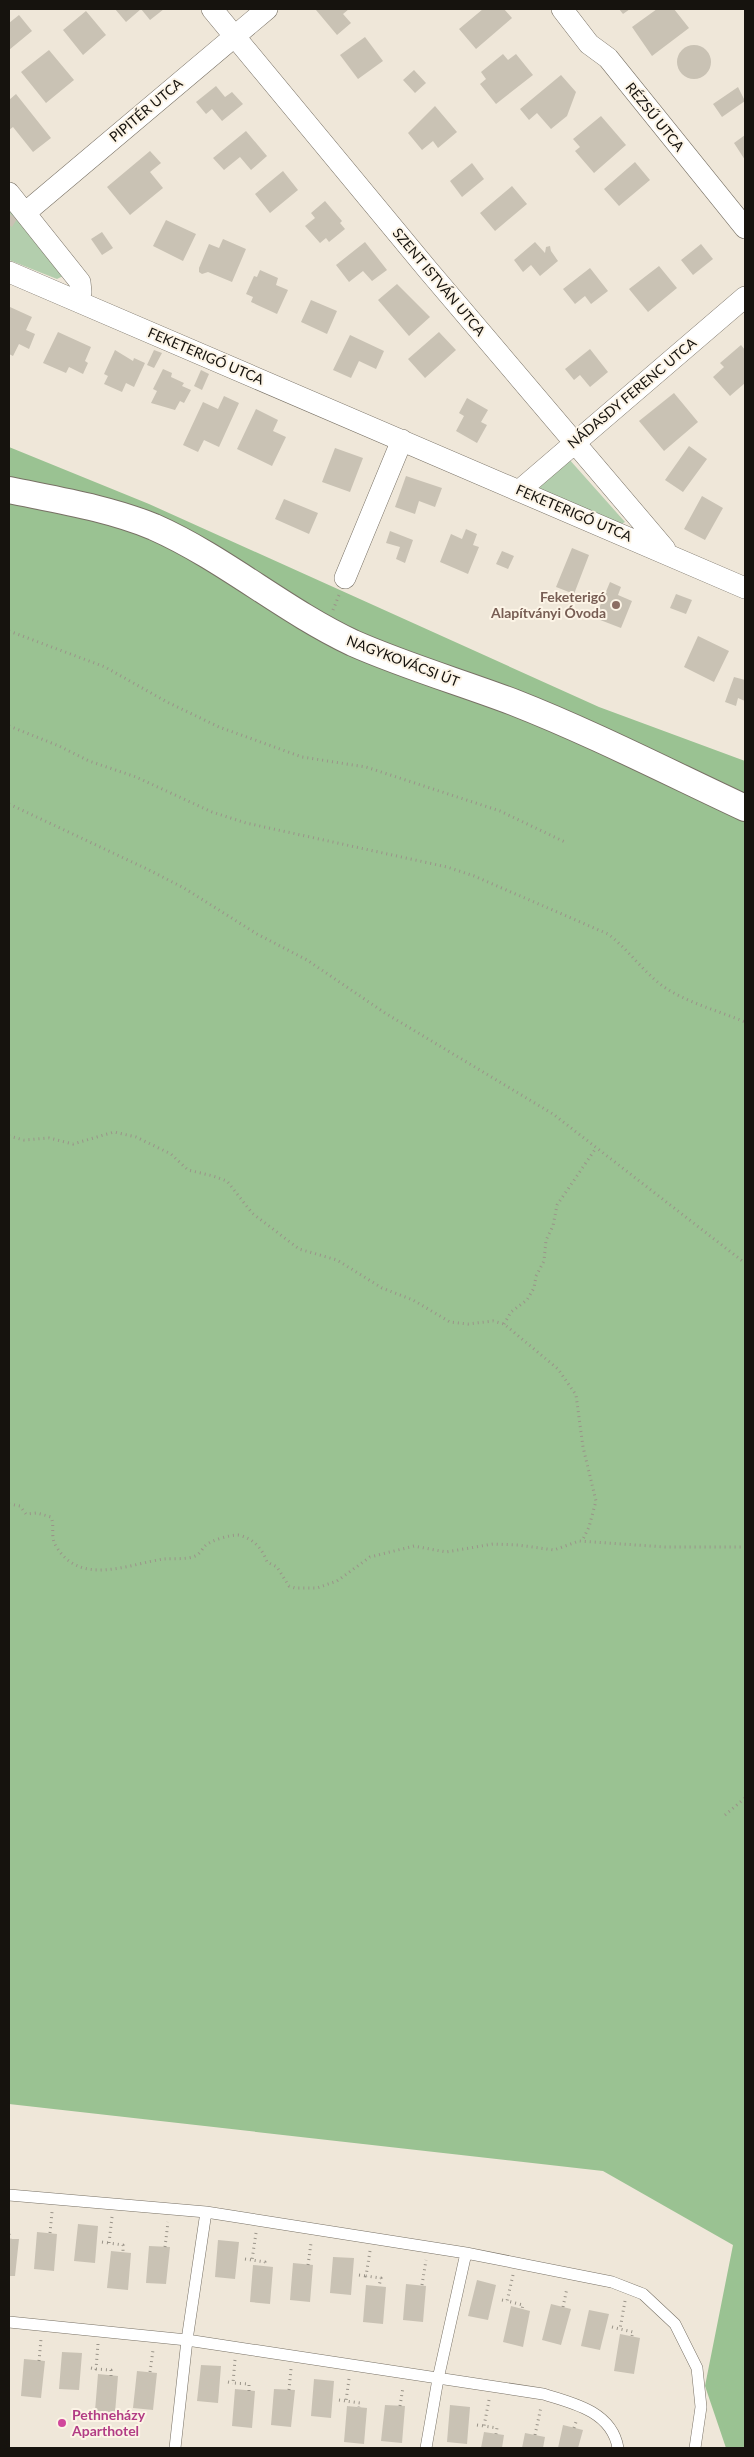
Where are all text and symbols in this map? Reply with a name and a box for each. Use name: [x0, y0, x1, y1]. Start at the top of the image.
street label: PIPITÉR UTCA: [106, 74, 186, 145]
street label: RÉZSŰ UTCA: [622, 79, 689, 155]
street label: SZENT ISTVÁN UTCA: [389, 224, 490, 339]
street label: FEKETERIGÓ UTCA: [146, 323, 267, 388]
street label: NÁDASDY FERENC UTCA: [564, 333, 700, 451]
street label: FEKETERIGÓ UTCA: [514, 480, 635, 545]
place label: Feketerigó Alapítványi Óvoda: [490, 588, 606, 621]
marker: Feketerigó Alapítványi Óvoda: [610, 599, 622, 611]
street label: NAGYKOVÁCSI ÚT: [344, 631, 463, 690]
place label: Pethneházy Aparthotel: [71, 2406, 146, 2439]
marker: Pethneházy Aparthotel: [56, 2417, 68, 2429]

